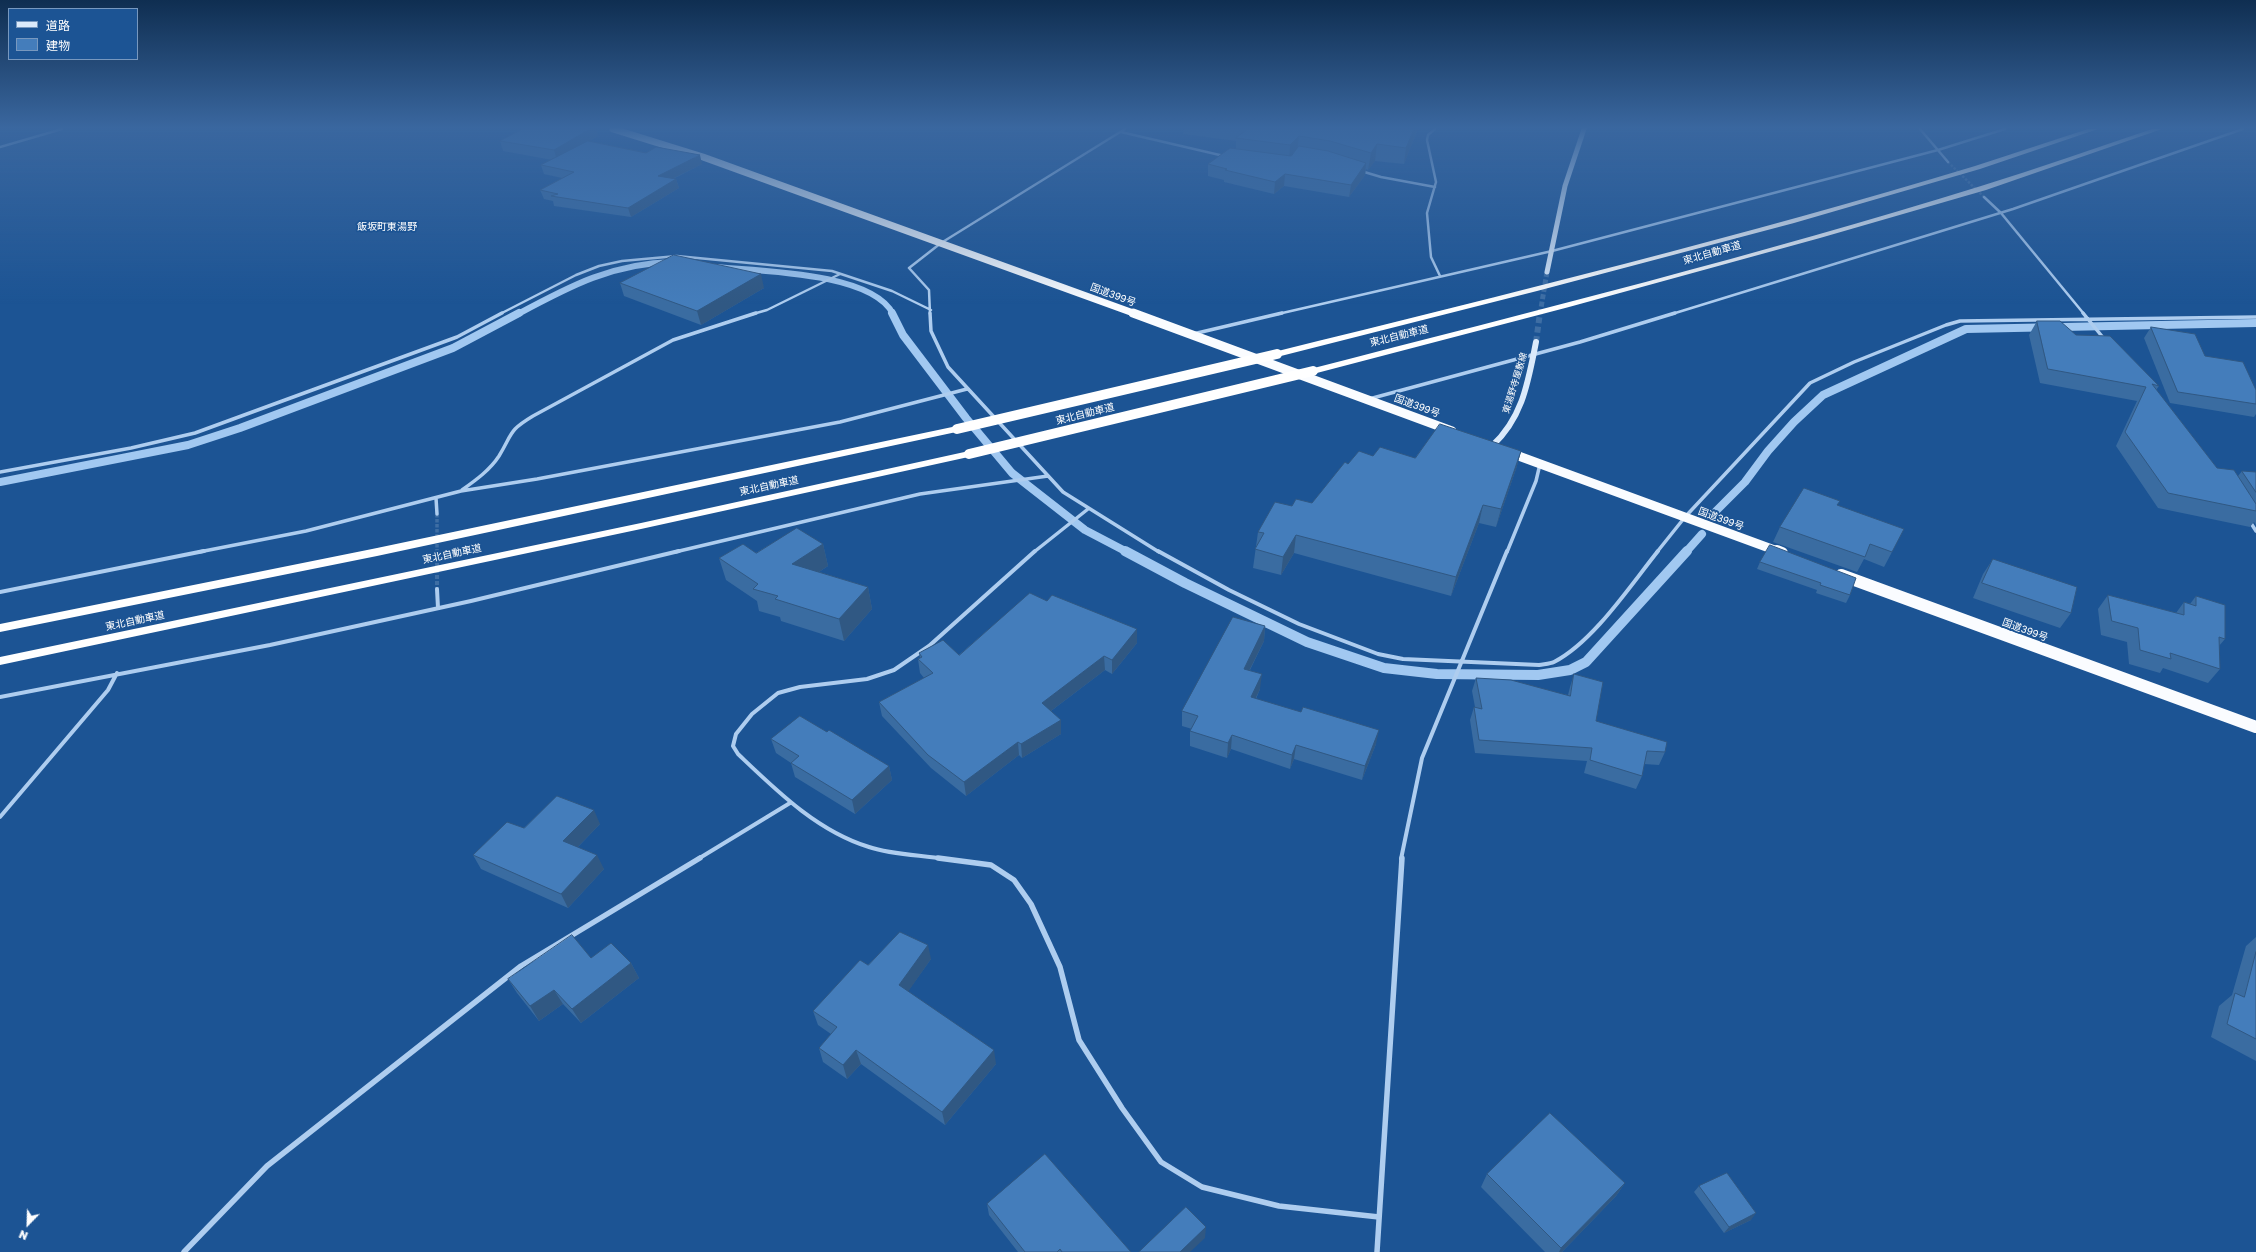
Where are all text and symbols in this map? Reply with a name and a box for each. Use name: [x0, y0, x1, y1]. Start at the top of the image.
legend: [8, 8, 138, 60]
text: 道路: [46, 18, 70, 33]
text: 建物: [46, 38, 70, 53]
district label: 飯坂町東湯野: [357, 221, 417, 233]
street label: 東北自動車道: [1682, 239, 1742, 267]
street label: 国道399号: [1088, 281, 1138, 309]
street label: 東北自動車道: [1368, 323, 1430, 349]
street label: 東湯野寺屋敷線: [1501, 351, 1529, 415]
street label: 国道399号: [1392, 392, 1442, 420]
street label: 東北自動車道: [1054, 401, 1116, 427]
street label: 東北自動車道: [738, 474, 800, 498]
street label: 国道399号: [1696, 505, 1746, 533]
street label: 東北自動車道: [421, 542, 483, 566]
street label: 東北自動車道: [104, 609, 166, 633]
street label: 国道399号: [2000, 616, 2050, 644]
north arrow: [8, 1204, 48, 1244]
text: N: [17, 1228, 30, 1243]

